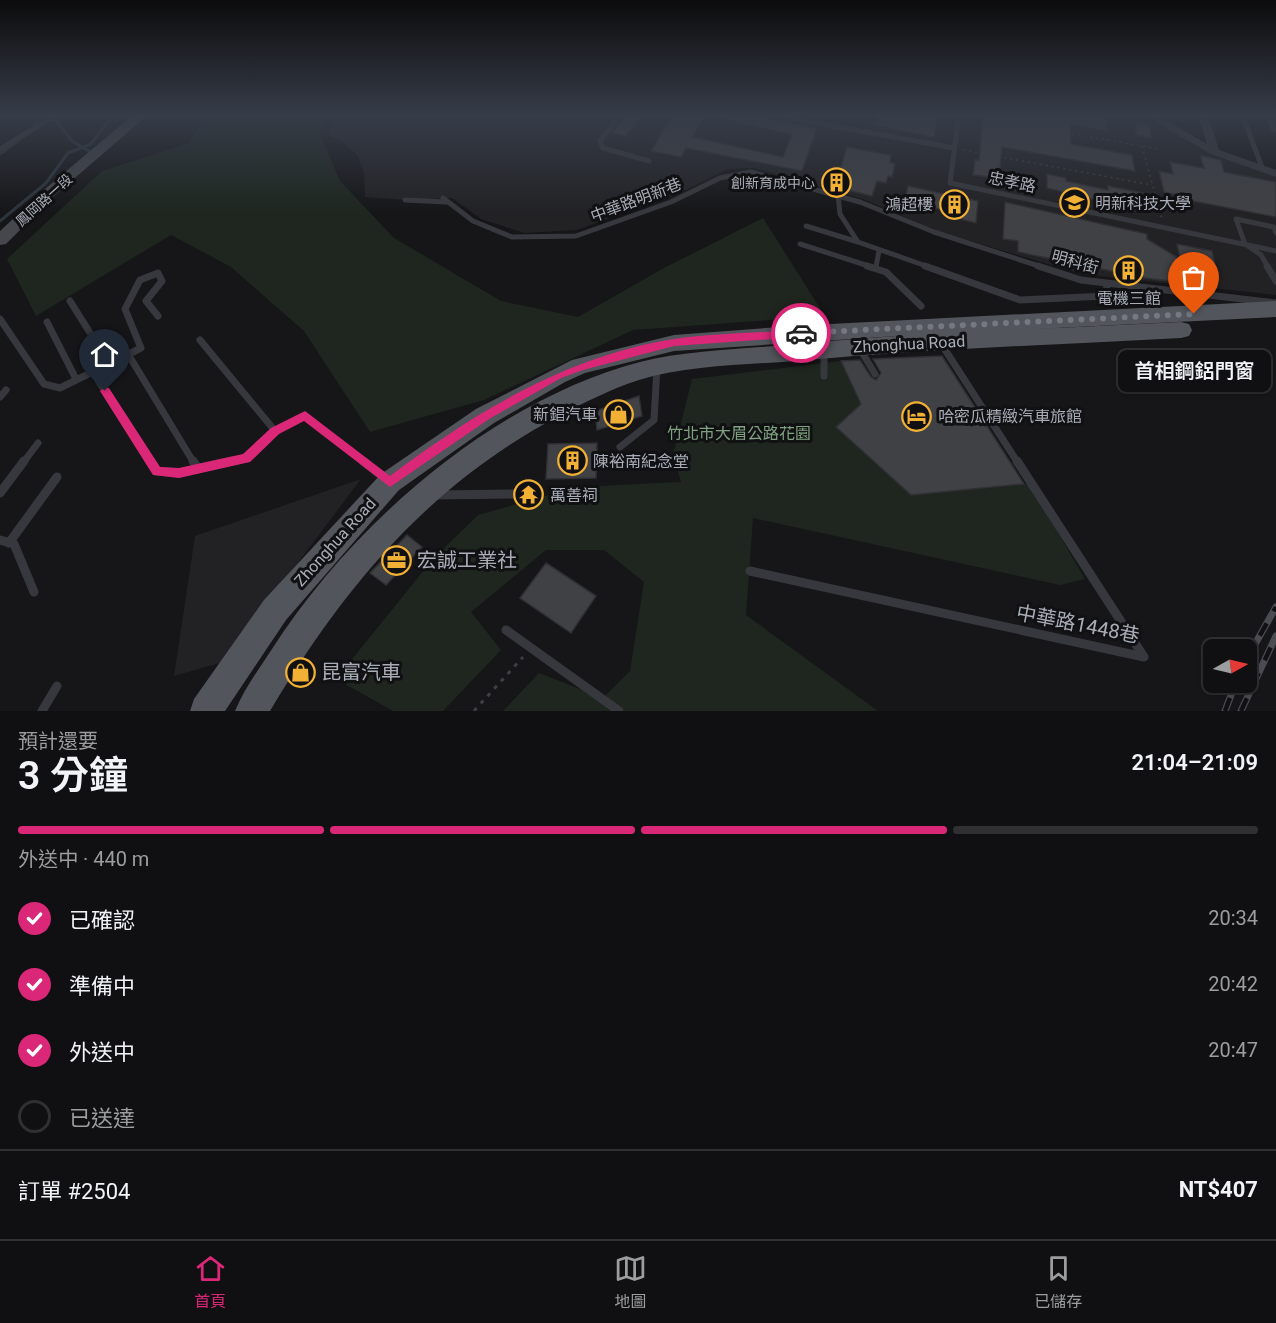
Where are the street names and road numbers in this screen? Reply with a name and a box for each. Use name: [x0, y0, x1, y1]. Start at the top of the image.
street label: 忠孝路: [987, 168, 1037, 196]
street label: 鳳岡路一段: [13, 171, 75, 229]
street label: 中華路明新巷: [588, 174, 684, 226]
street label: 明科街: [1049, 247, 1101, 277]
street label: Zhonghua Road: [852, 332, 966, 356]
street label: Zhonghua Road: [290, 494, 380, 590]
street label: 中華路1448巷: [1014, 600, 1142, 648]

